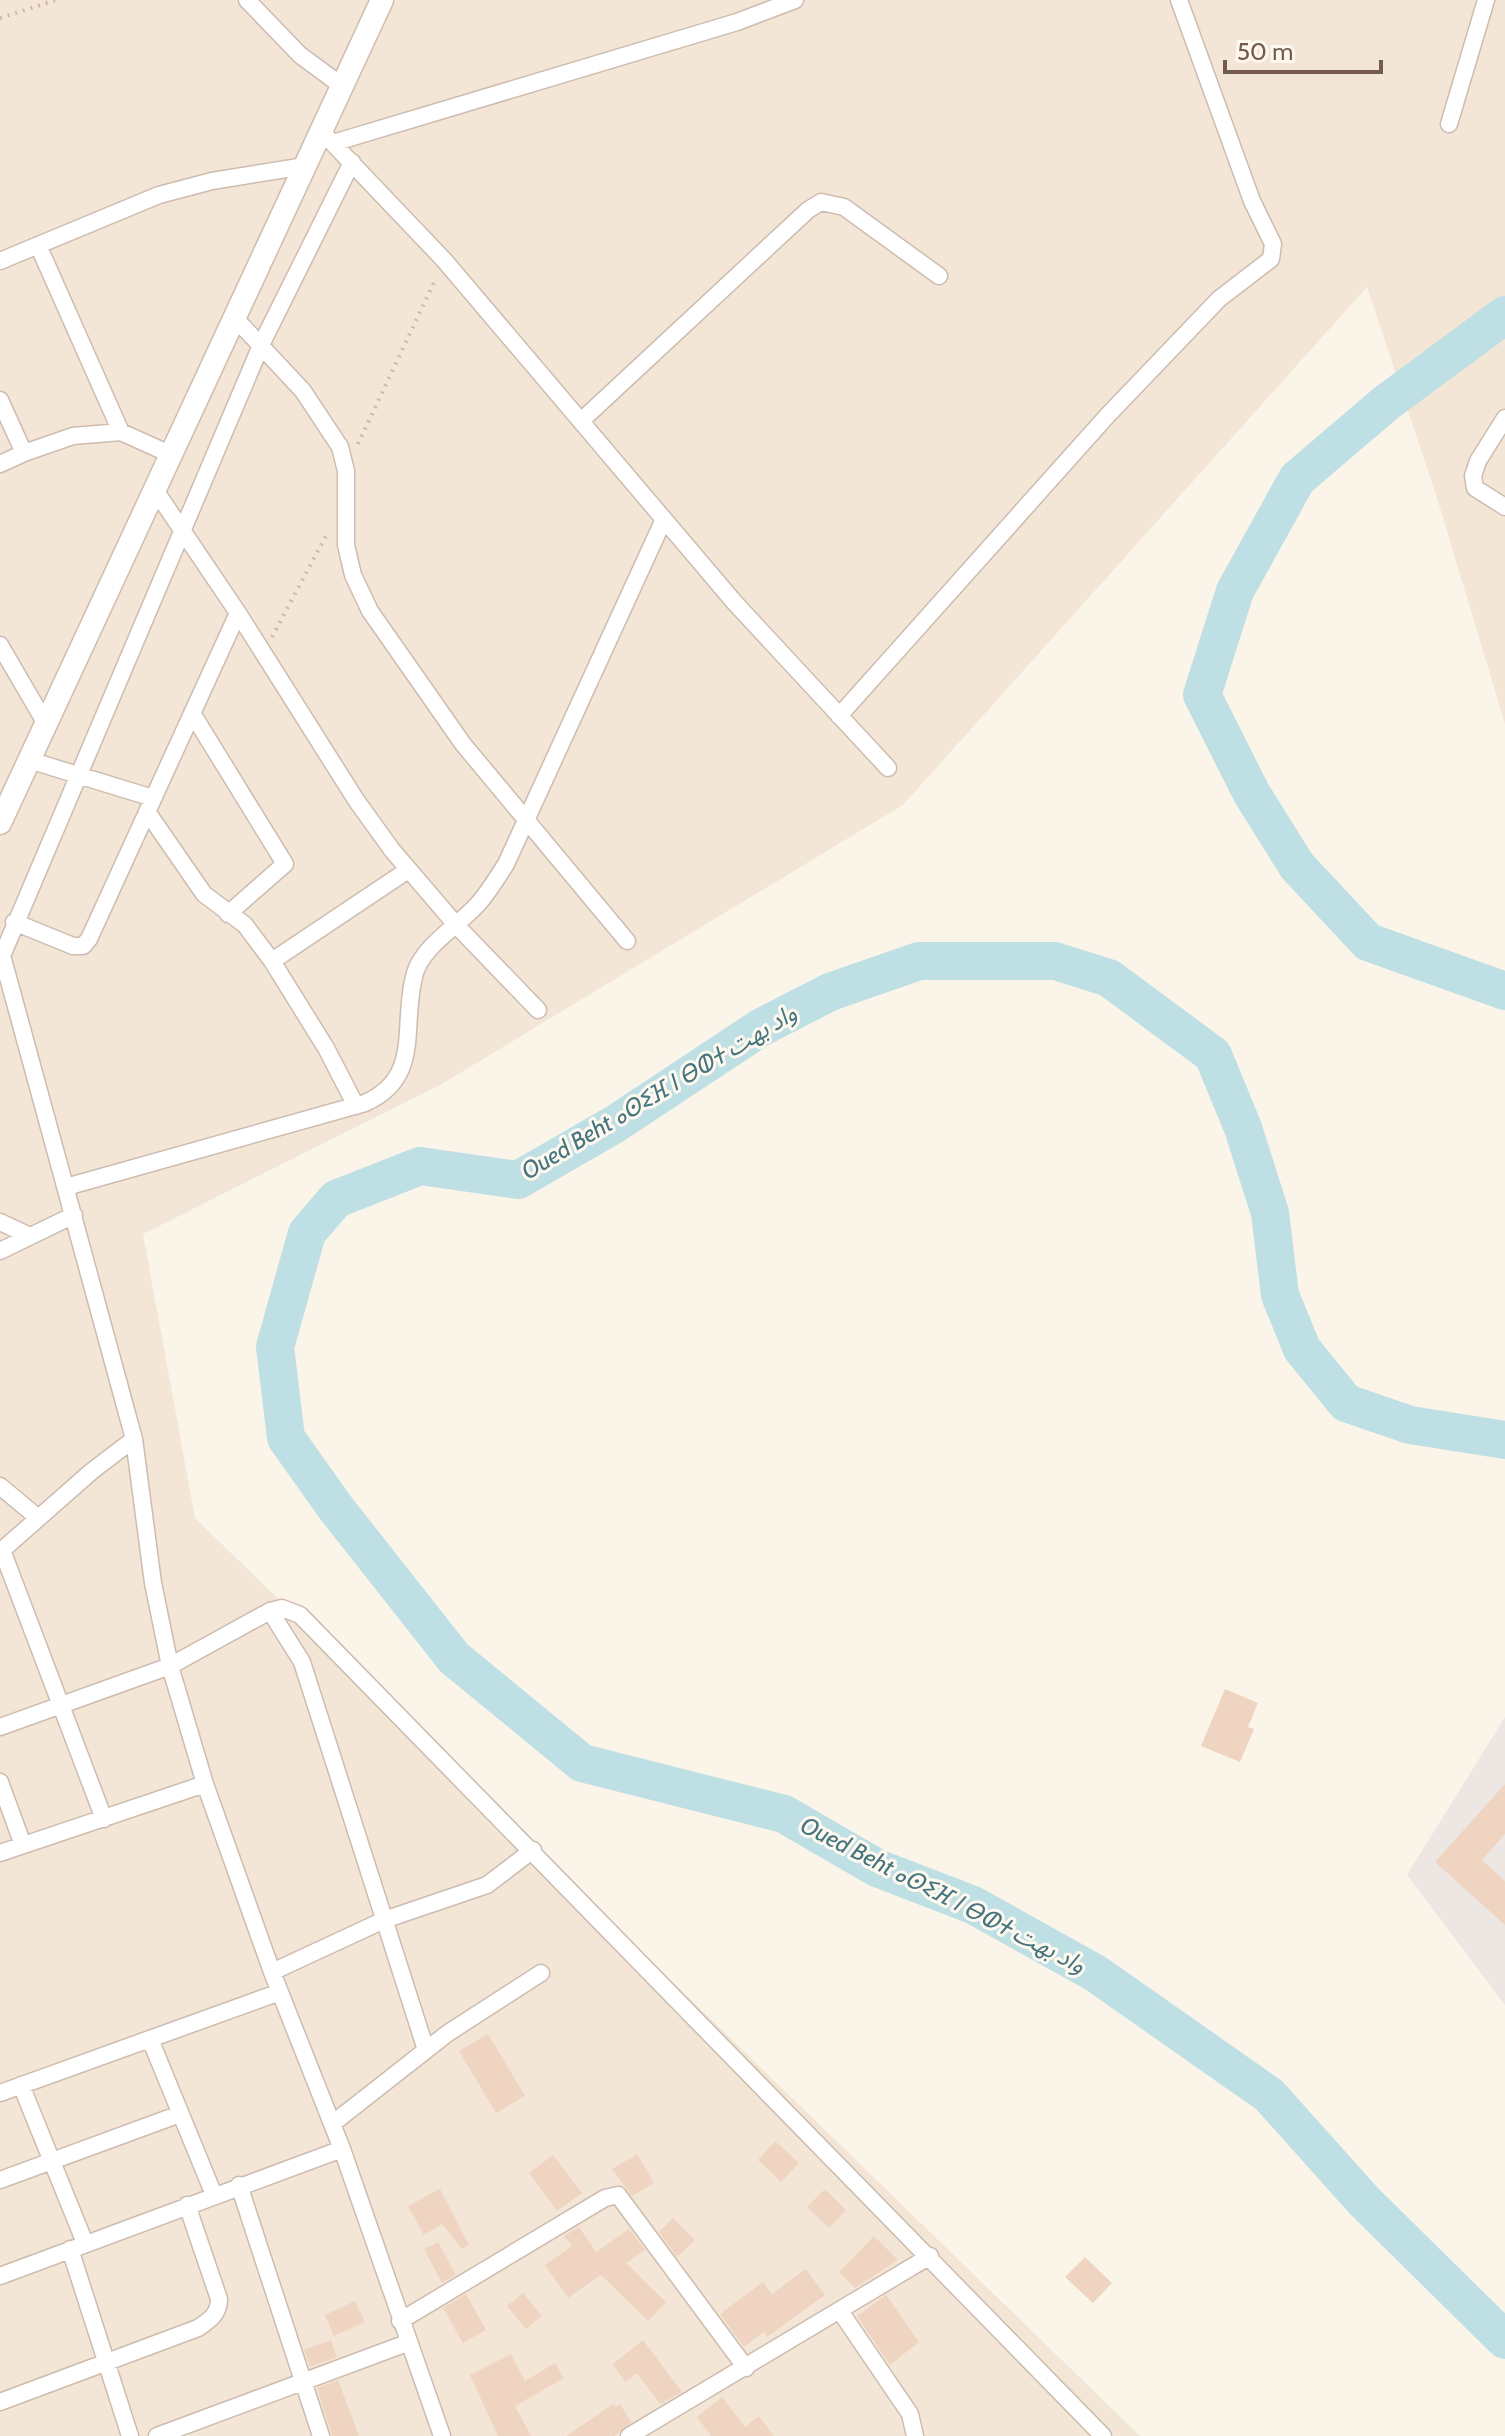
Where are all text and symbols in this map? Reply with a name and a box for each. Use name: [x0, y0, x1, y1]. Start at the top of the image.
scale bar: [1225, 24, 1381, 74]
text: 50 m: [1237, 37, 1293, 66]
water label: Oued Beht ⴰⵙⵉⴼ ⵏ ⴱⵀⵜ واد بهت: [516, 998, 802, 1185]
water label: Oued Beht ⴰⵙⵉⴼ ⵏ ⴱⵀⵜ واد بهت: [796, 1810, 1091, 1979]

